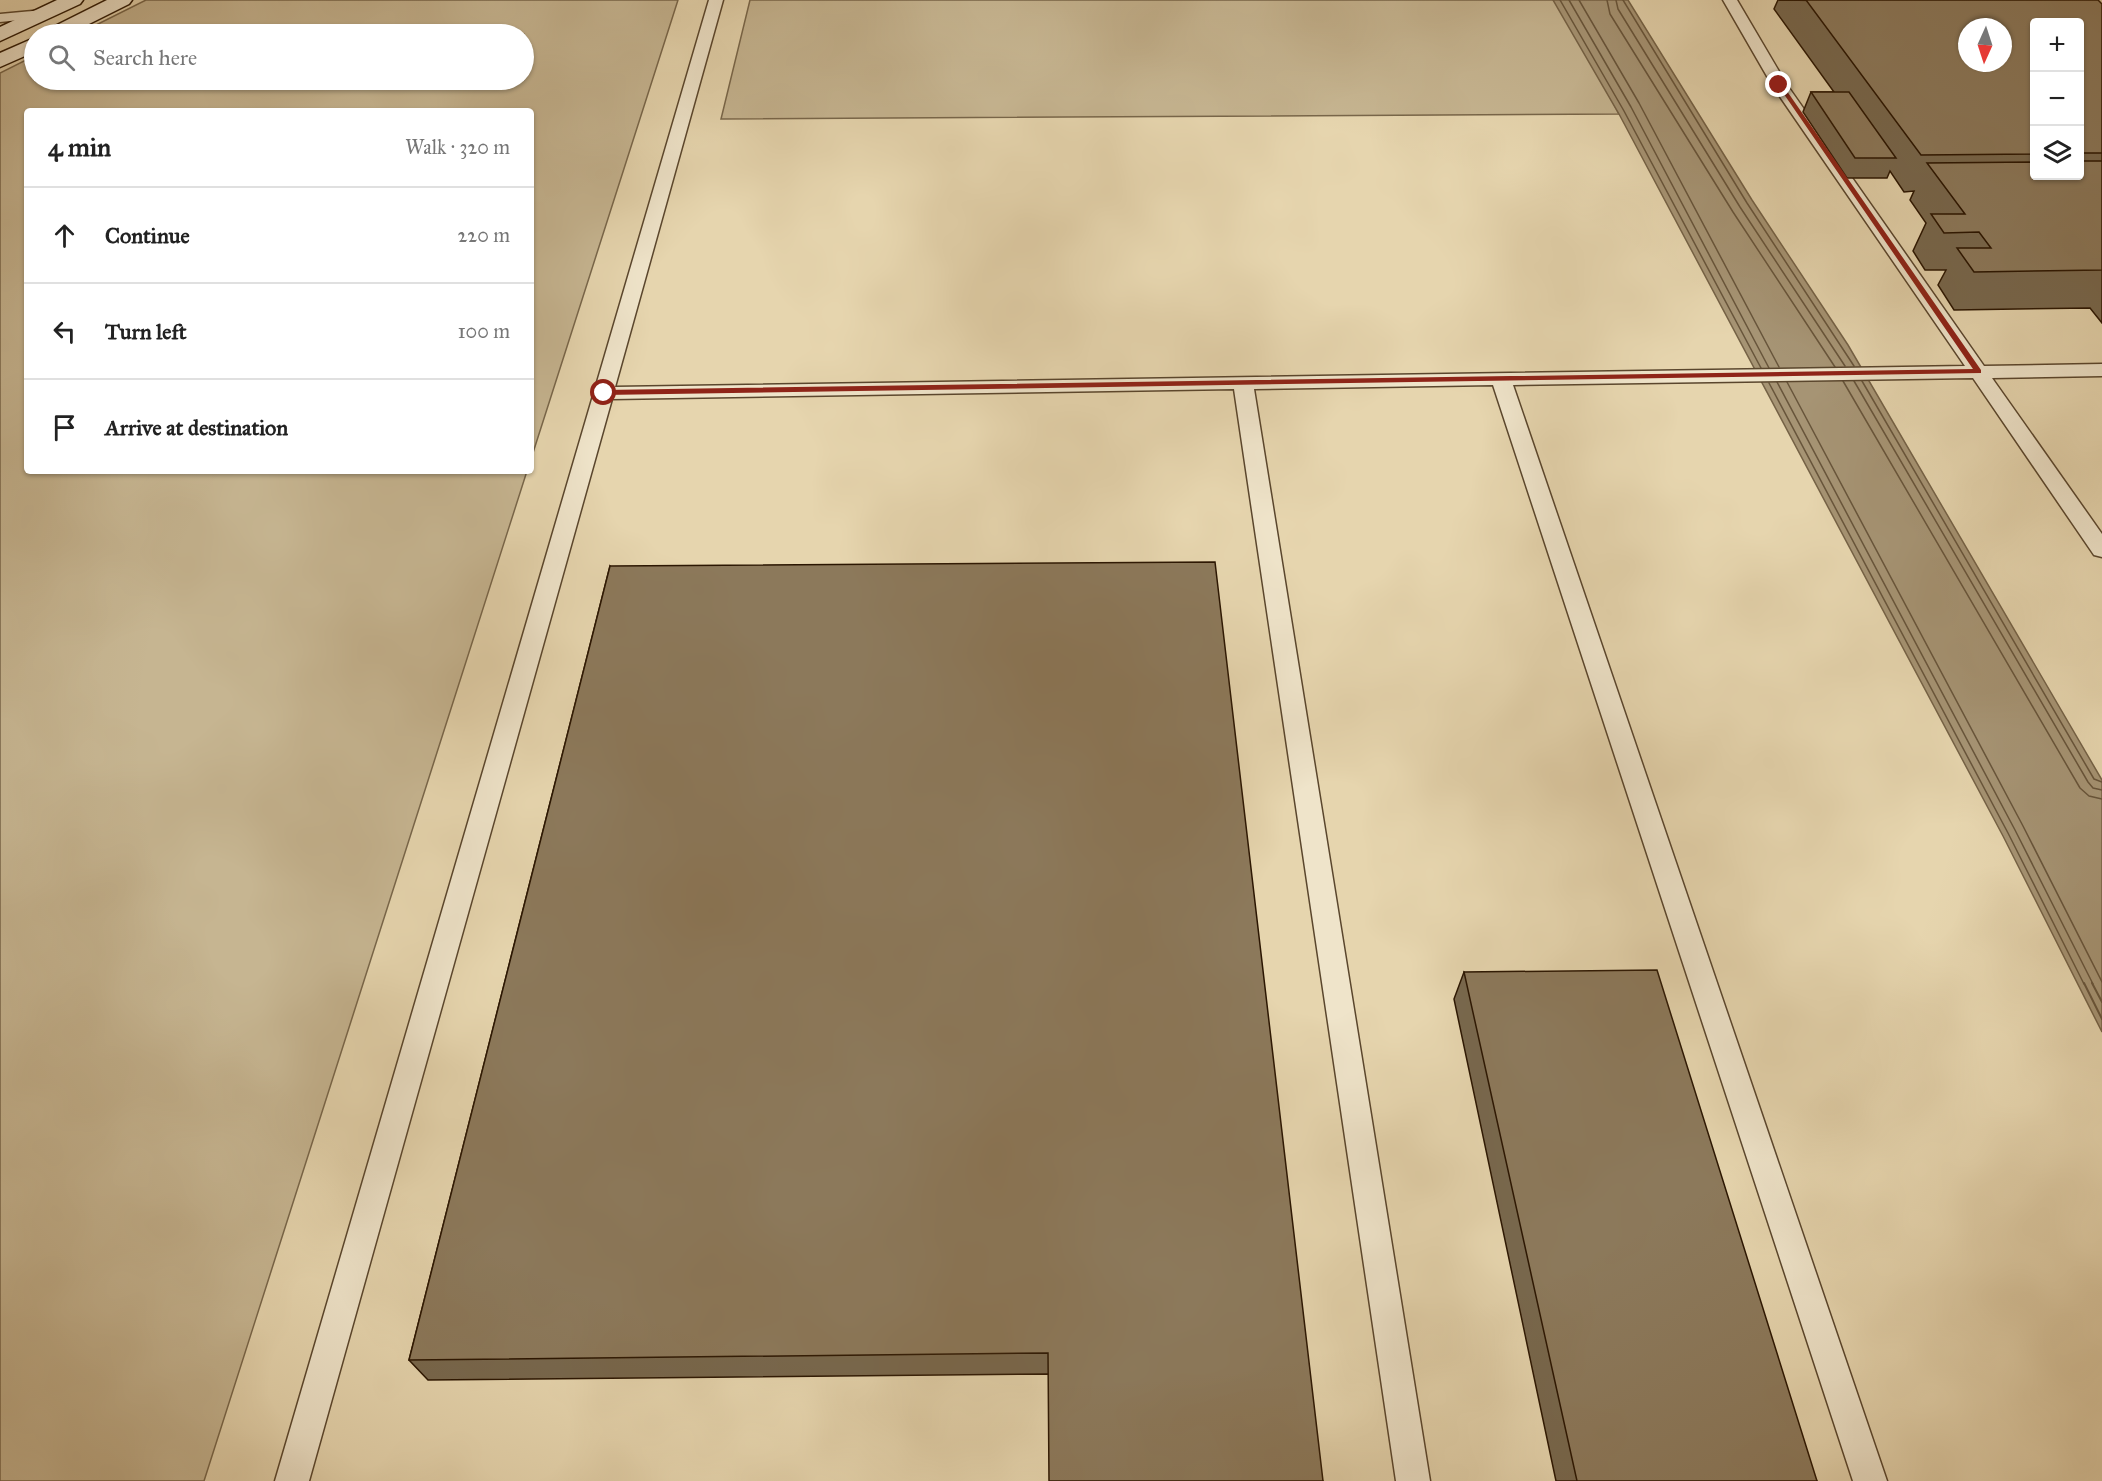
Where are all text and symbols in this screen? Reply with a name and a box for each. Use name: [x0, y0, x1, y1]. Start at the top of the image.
north arrow: [1958, 18, 2012, 72]
map controls: [2030, 18, 2084, 180]
button: +: [2030, 18, 2084, 72]
search box: [24, 24, 534, 90]
icon: search: [45, 41, 78, 74]
text: Search here: [93, 44, 197, 71]
route end: [1765, 71, 1791, 97]
button: −: [2030, 72, 2084, 126]
button: layers: [2030, 126, 2084, 180]
text: 4 min: [48, 131, 111, 163]
text: Walk · 320 m: [405, 135, 510, 159]
icon: ahead: [48, 219, 81, 252]
text: Continue: [105, 222, 190, 249]
text: 220 m: [458, 223, 510, 247]
icon: left: [48, 315, 81, 348]
text: Turn left: [105, 318, 187, 345]
text: 100 m: [458, 319, 510, 343]
route start: [590, 379, 616, 405]
icon: arrive: [48, 411, 81, 444]
text: Arrive at destination: [105, 414, 288, 441]

